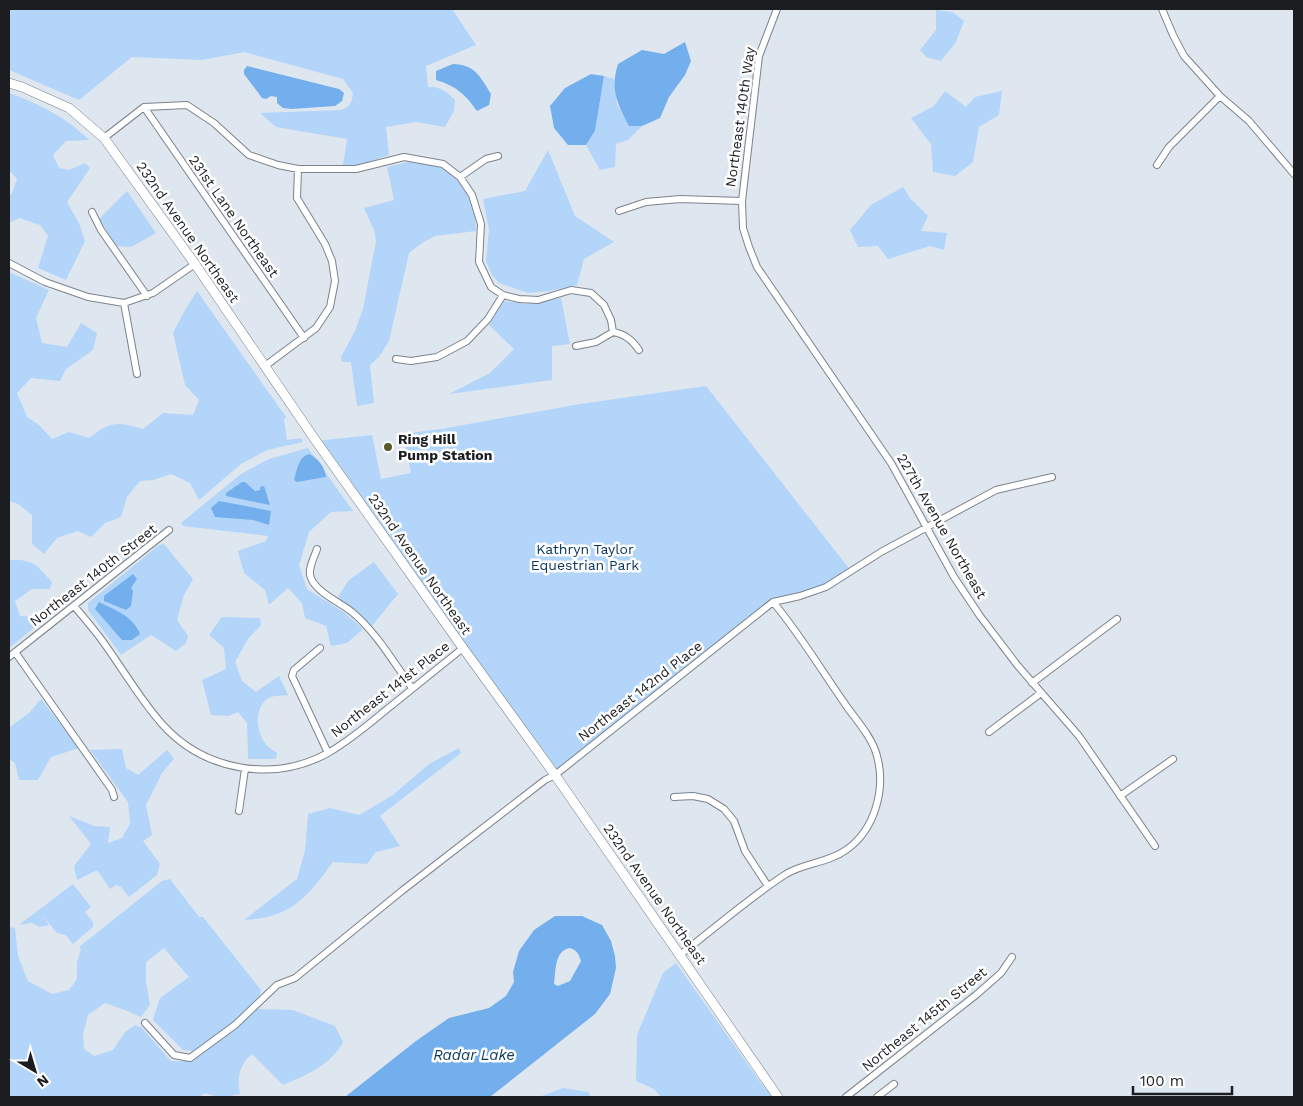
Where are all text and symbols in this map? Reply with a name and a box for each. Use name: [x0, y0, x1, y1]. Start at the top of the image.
street label: Northeast 140th Way: [722, 45, 758, 188]
street label: 231st Lane Northeast: [186, 152, 282, 280]
street label: 232nd Avenue Northeast: [133, 159, 243, 306]
place label: Ring Hill Pump Station: [398, 431, 492, 463]
marker: Ring Hill Pump Station: [382, 441, 394, 453]
street label: 227th Avenue Northeast: [894, 451, 990, 601]
street label: 232nd Avenue Northeast: [365, 491, 475, 638]
street label: Northeast 140th Street: [26, 521, 160, 629]
park label: Kathryn Taylor Equestrian Park: [531, 541, 639, 573]
street label: Northeast 141st Place: [328, 638, 452, 740]
street label: Northeast 142nd Place: [575, 638, 705, 744]
street label: 232nd Avenue Northeast: [600, 821, 710, 968]
street label: Northeast 145th Street: [858, 964, 990, 1074]
north arrow: [10, 1046, 60, 1096]
water label: Radar Lake: [433, 1046, 515, 1064]
scale bar: [1133, 1064, 1232, 1096]
text: N: [34, 1072, 52, 1091]
text: 100 m: [1140, 1072, 1184, 1090]

